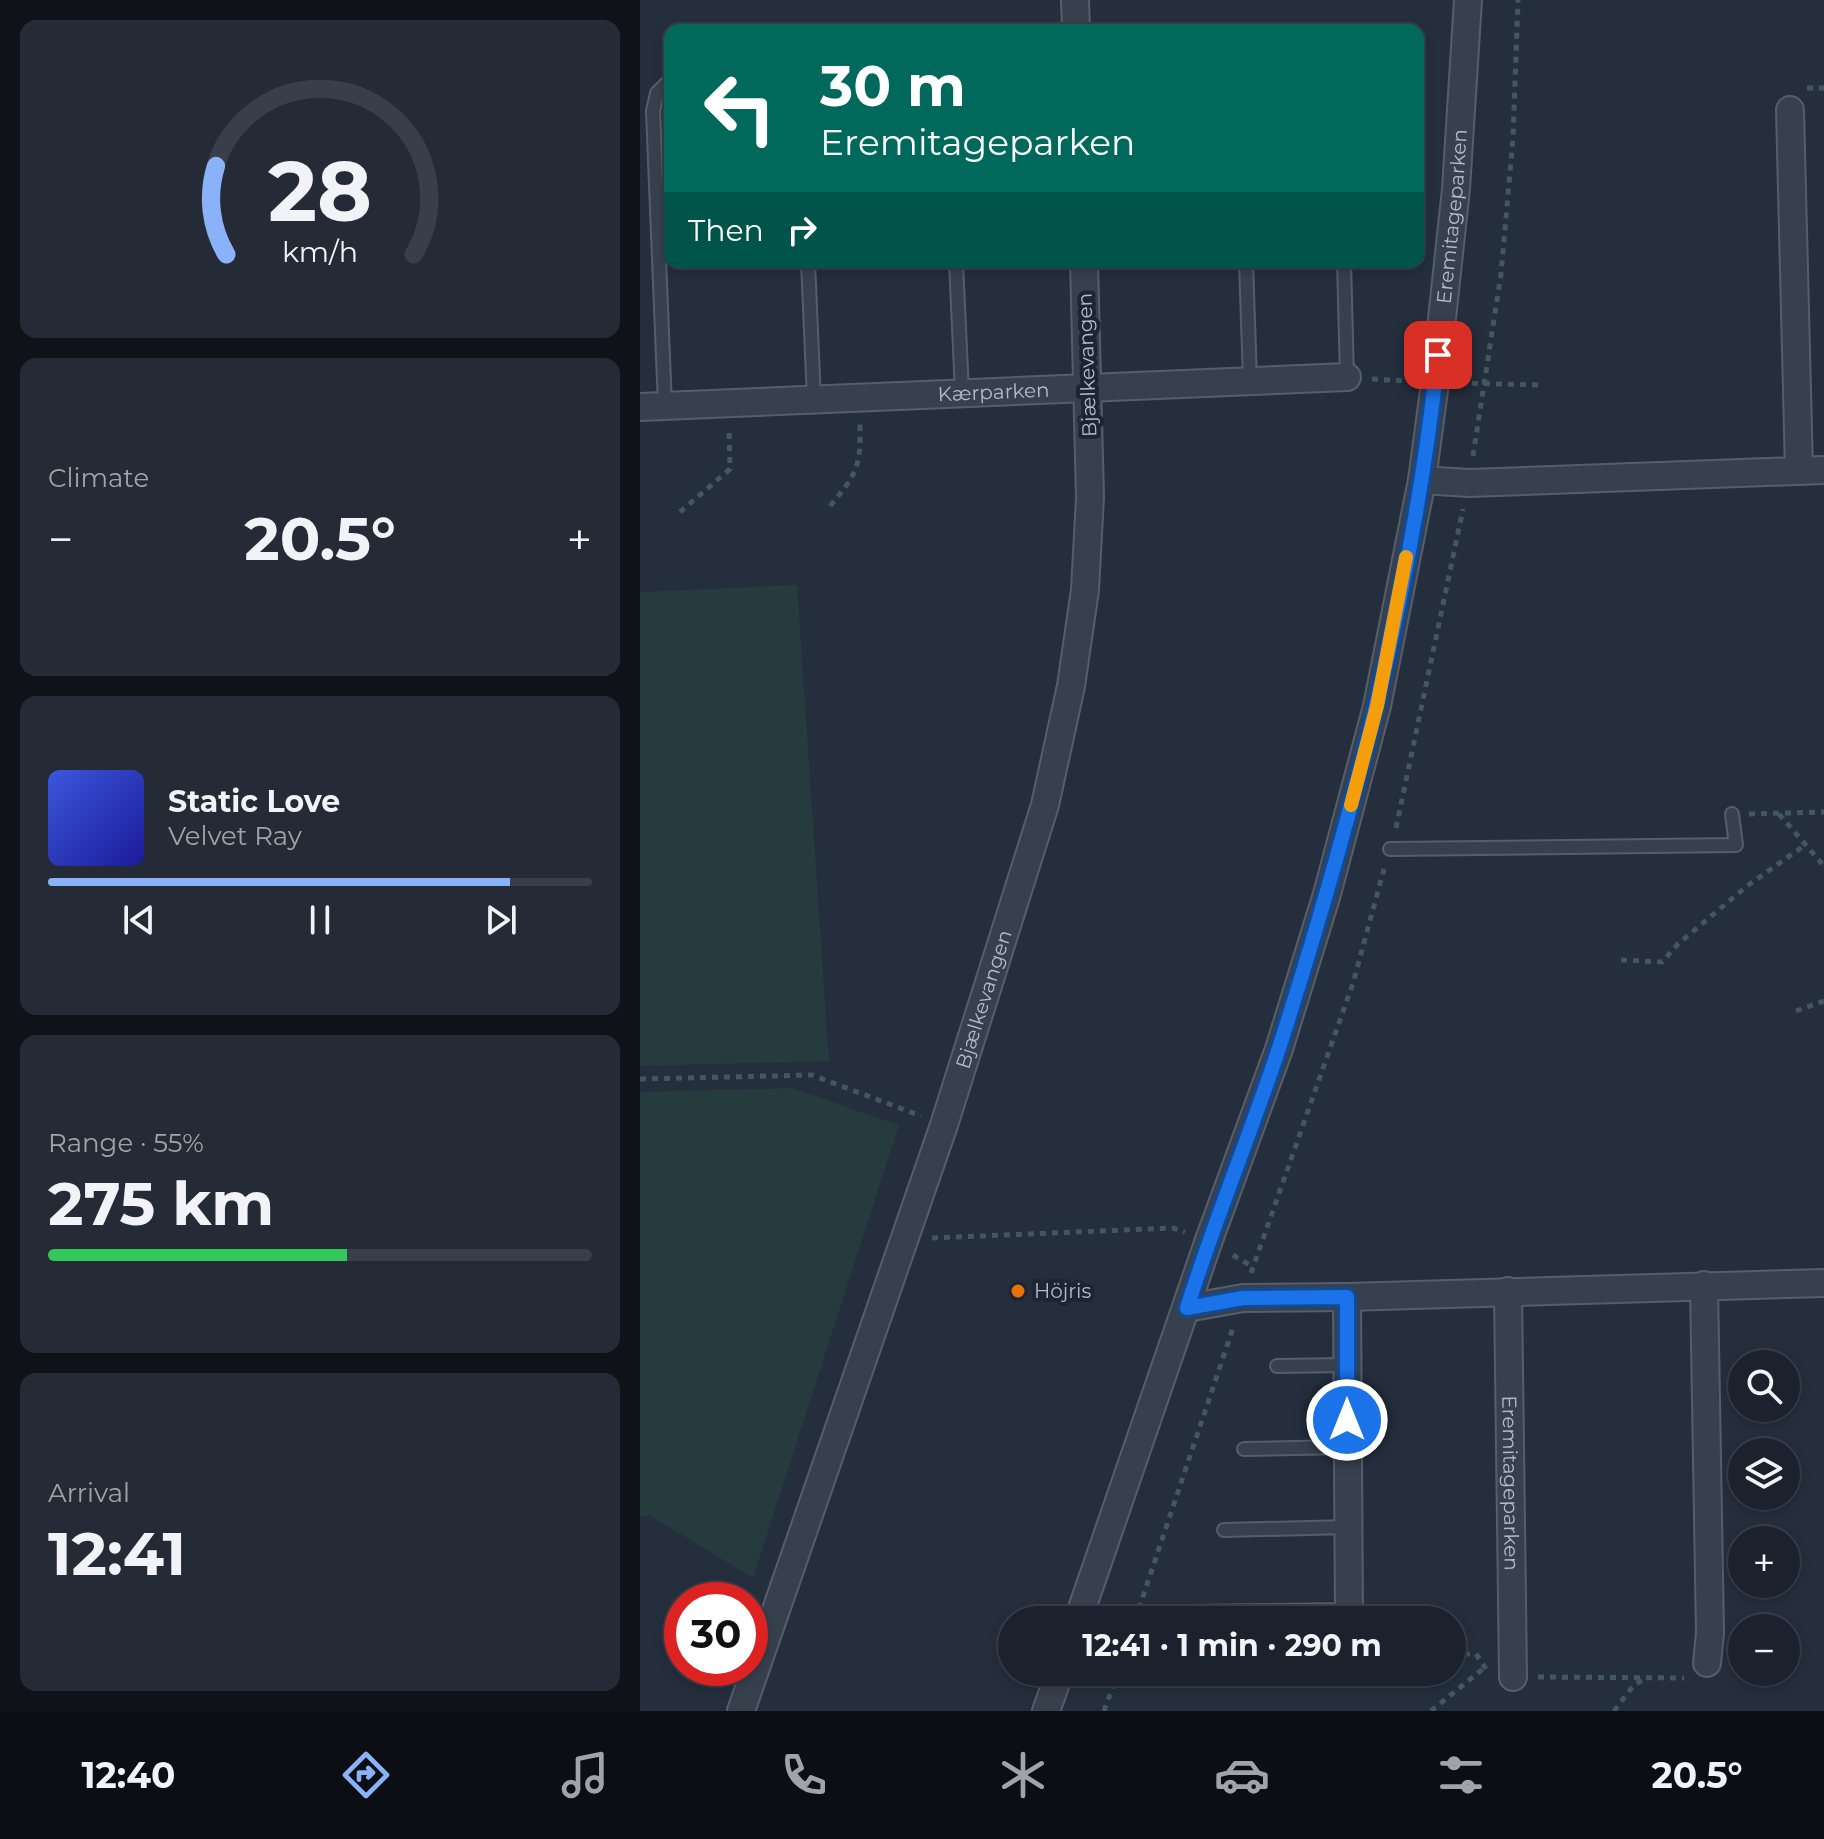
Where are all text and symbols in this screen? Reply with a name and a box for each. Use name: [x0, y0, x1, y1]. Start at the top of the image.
text: 30 m: [820, 52, 966, 120]
icon: left: [688, 56, 792, 160]
text: Eremitageparken: [820, 120, 1135, 164]
street label: Eremitageparken: [1432, 128, 1472, 305]
text: 28: [268, 140, 372, 242]
icon: right: [780, 208, 824, 252]
text: Then: [688, 212, 764, 249]
text: km/h: [282, 234, 358, 269]
street label: Bjælkevangen: [1072, 293, 1102, 437]
pin: [1404, 321, 1472, 389]
icon: arrive: [1416, 333, 1460, 377]
street label: Kærparken: [937, 378, 1050, 406]
text: Climate: [48, 462, 149, 494]
text: 20.5°: [244, 502, 396, 575]
text: −: [48, 512, 73, 566]
text: +: [567, 512, 592, 566]
text: Static Love: [168, 783, 340, 820]
text: Velvet Ray: [168, 820, 302, 852]
icon: previous: [117, 898, 161, 942]
icon: pause: [298, 898, 342, 942]
icon: next: [479, 898, 523, 942]
street label: Bjælkevangen: [951, 927, 1017, 1072]
text: Range · 55%: [48, 1127, 204, 1159]
text: 275 km: [48, 1167, 274, 1240]
place label: Höjris: [1034, 1279, 1091, 1303]
marker: Höjris: [1009, 1282, 1027, 1300]
map controls: [1728, 1350, 1800, 1686]
button: search: [1728, 1350, 1800, 1422]
position arrow: [1305, 1378, 1389, 1462]
street label: Eremitageparken: [1497, 1395, 1524, 1571]
button: layers: [1728, 1438, 1800, 1510]
text: Arrival: [48, 1477, 130, 1509]
text: 12:41: [48, 1517, 186, 1590]
button: +: [1728, 1526, 1800, 1598]
speed limit sign: 30: [664, 1582, 768, 1686]
button: −: [1728, 1614, 1800, 1686]
text: 12:41 · 1 min · 290 m: [1082, 1627, 1382, 1664]
icon: directions: [338, 1747, 394, 1803]
icon: music: [557, 1747, 613, 1803]
icon: phone: [776, 1747, 832, 1803]
icon: climate: [995, 1747, 1051, 1803]
icon: car: [1214, 1747, 1270, 1803]
icon: filters: [1433, 1747, 1489, 1803]
text: 12:40: [81, 1753, 175, 1797]
text: 20.5°: [1652, 1753, 1742, 1797]

